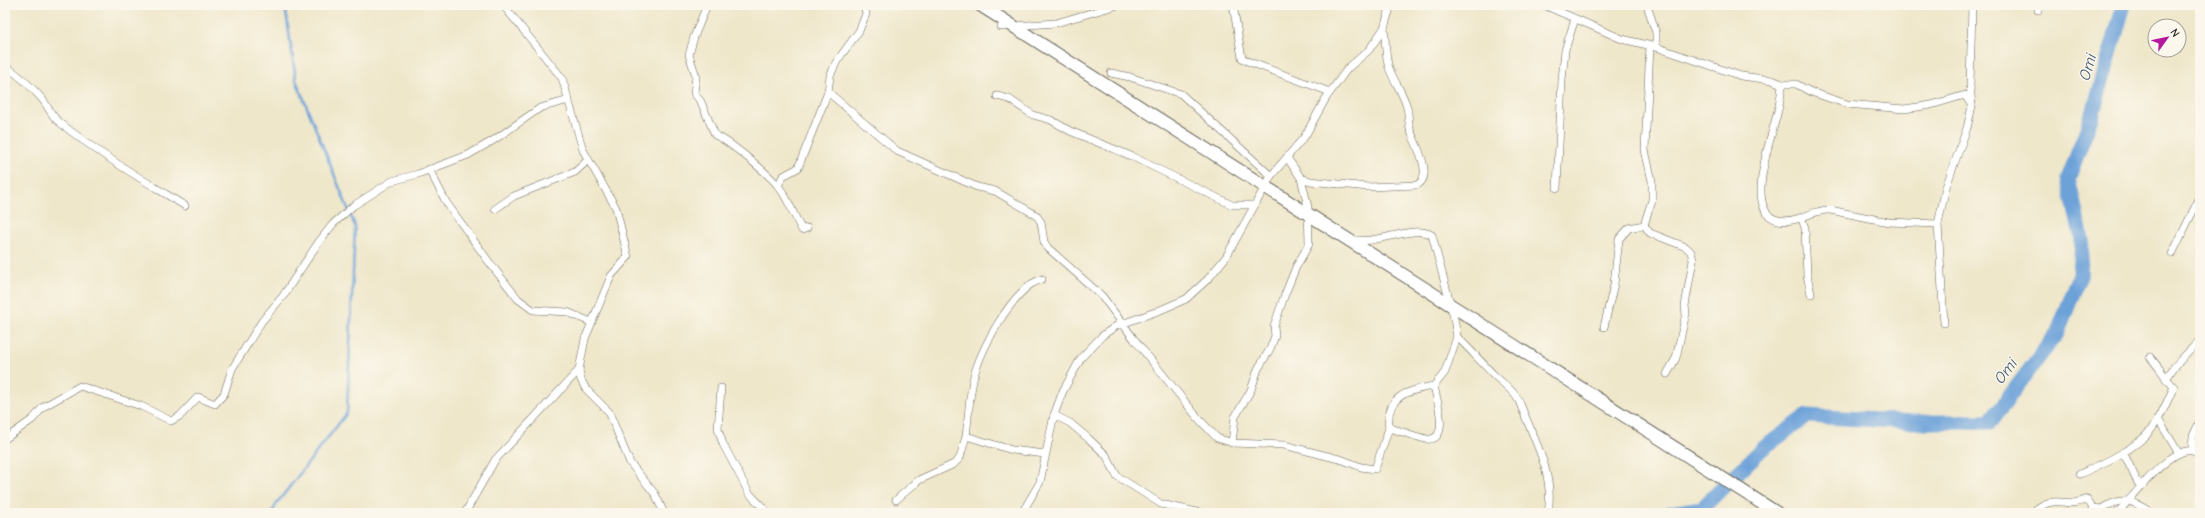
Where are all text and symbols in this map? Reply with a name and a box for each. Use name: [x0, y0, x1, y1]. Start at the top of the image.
north arrow: [2147, 18, 2187, 58]
text: N: [2168, 26, 2182, 39]
water label: Omi: [2076, 51, 2100, 82]
water label: Omi: [1991, 354, 2022, 387]

